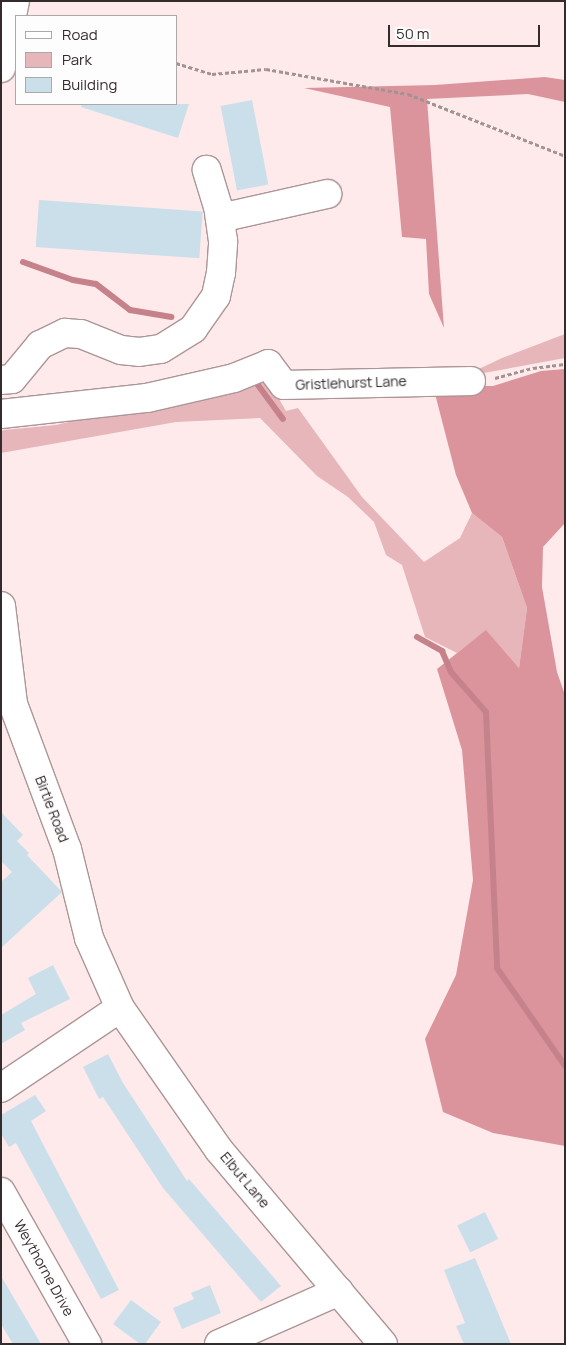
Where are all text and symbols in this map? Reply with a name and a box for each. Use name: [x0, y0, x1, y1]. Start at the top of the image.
legend: [15, 15, 178, 105]
scale bar: [391, 15, 544, 47]
text: 50 m: [396, 23, 430, 44]
text: Road: [62, 24, 98, 45]
text: Park: [62, 49, 92, 70]
text: Building: [62, 74, 117, 95]
street label: Gristlehurst Lane: [295, 373, 407, 393]
street label: Birtle Road: [32, 773, 72, 845]
street label: Elbut Lane: [217, 1149, 273, 1211]
street label: Weythorne Drive: [11, 1217, 77, 1319]

